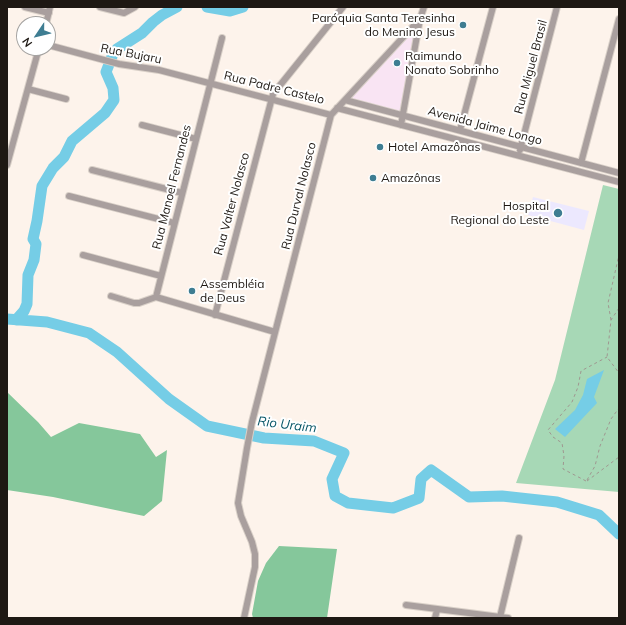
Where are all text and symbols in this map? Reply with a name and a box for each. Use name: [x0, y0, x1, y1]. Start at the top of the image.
place label: Paróquia Santa Teresinha do Menino Jesus: [312, 11, 455, 39]
north arrow: [16, 16, 56, 56]
street label: Rua Miguel Brasil: [512, 18, 550, 116]
marker: Paróquia Santa Teresinha do Menino Jesus: [458, 20, 468, 30]
text: N: [19, 35, 35, 50]
street label: Rua Bujaru: [99, 41, 163, 67]
place label: Raimundo Nonato Sobrinho: [405, 49, 499, 77]
marker: Raimundo Nonato Sobrinho: [392, 58, 402, 68]
street label: Rua Padre Castelo: [222, 69, 326, 107]
street label: Avenida Jaime Longo: [426, 104, 544, 148]
street label: Rua Manoel Fernandes: [150, 123, 194, 251]
place label: Hotel Amazônas: [388, 140, 480, 154]
street label: Rua Durval Nolasco: [279, 141, 319, 251]
marker: Hotel Amazônas: [375, 142, 385, 152]
street label: Rua Valter Nolasco: [211, 151, 253, 257]
place label: Amazônas: [381, 171, 441, 185]
marker: Amazônas: [368, 173, 378, 183]
place label: Hospital Regional do Leste: [450, 199, 549, 227]
marker: Hospital Regional do Leste: [552, 207, 564, 219]
place label: Assembléia de Deus: [200, 277, 264, 305]
marker: Assembléia de Deus: [187, 286, 197, 296]
water label: Rio Uraim: [257, 414, 317, 436]

